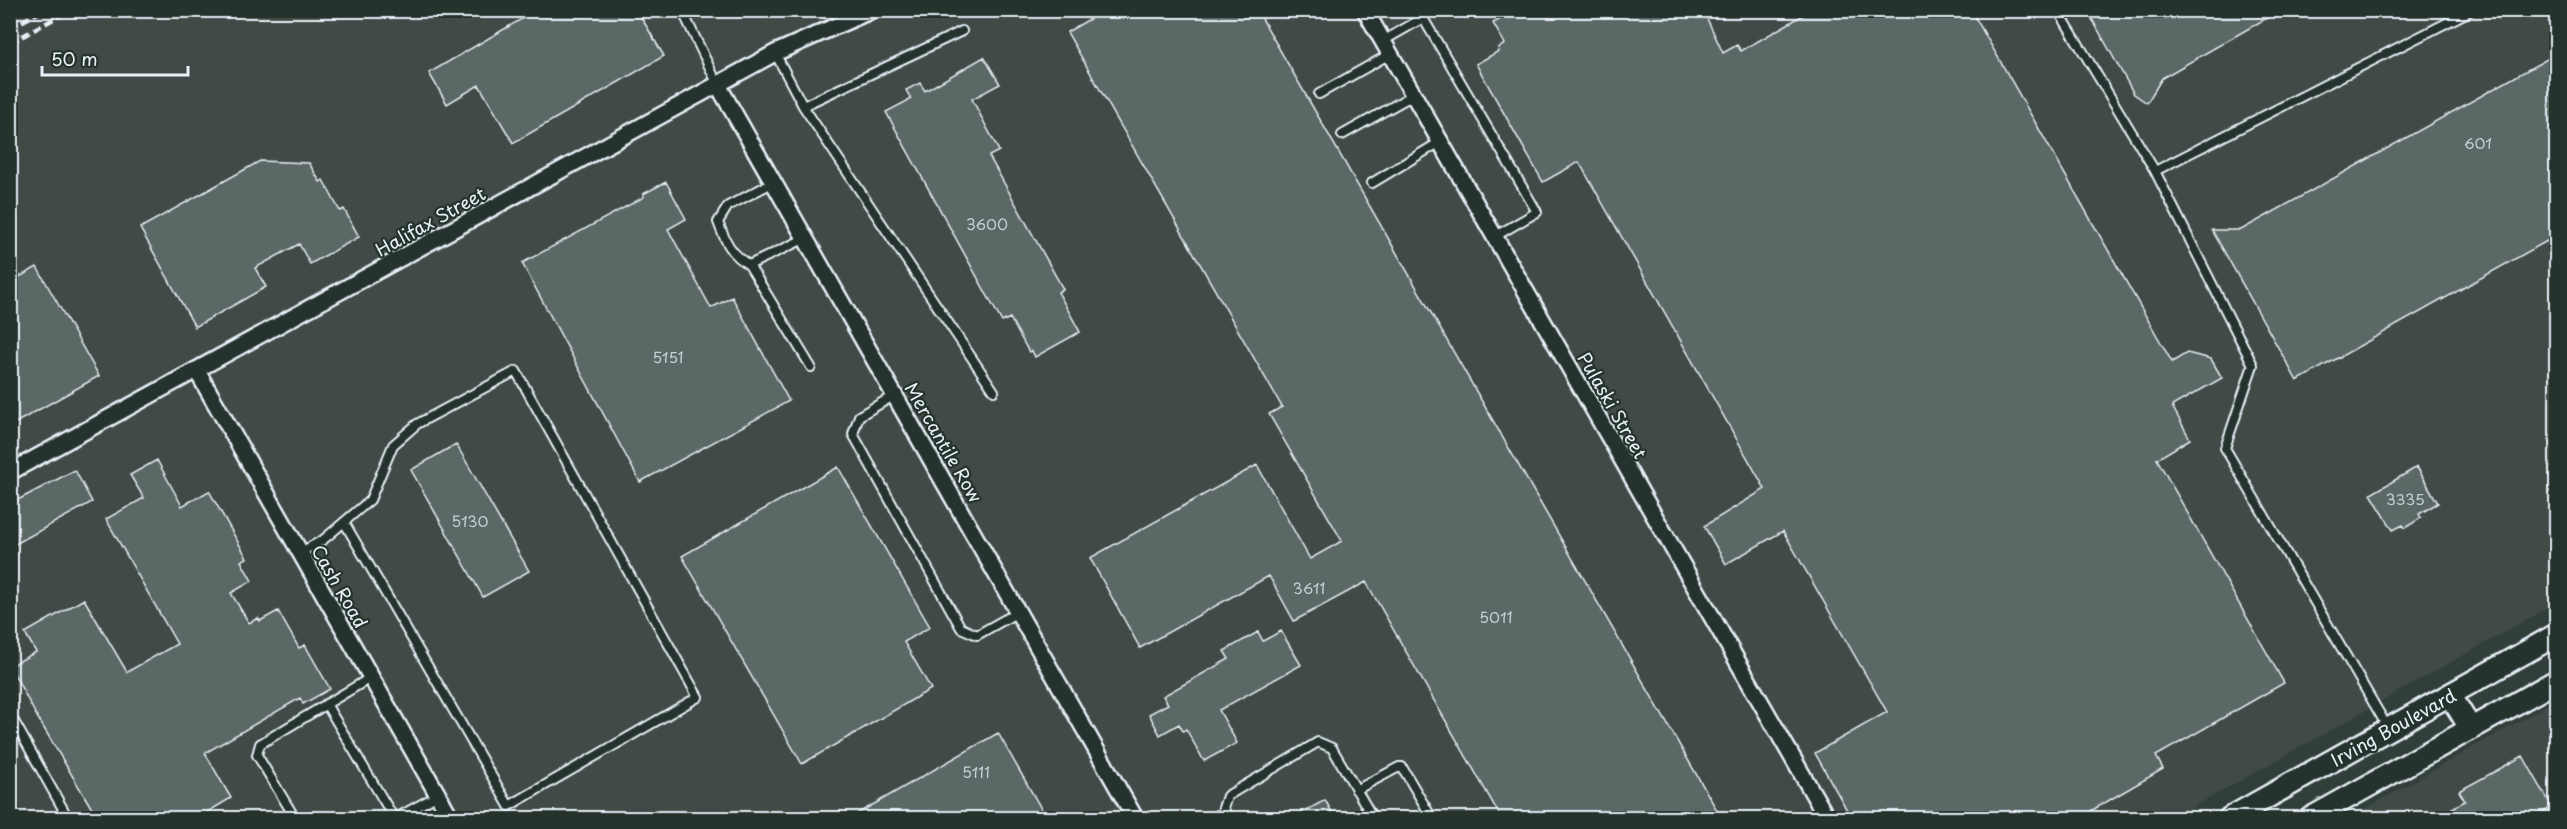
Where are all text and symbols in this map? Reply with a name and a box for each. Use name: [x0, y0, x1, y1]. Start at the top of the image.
scale bar: [42, 39, 188, 77]
text: 50 m: [51, 45, 98, 72]
house number: 601: [2464, 131, 2492, 154]
street label: Halifax Street: [370, 179, 490, 263]
house number: 3600: [966, 212, 1008, 235]
house number: 5151: [652, 345, 684, 368]
street label: Pulaski Street: [1572, 347, 1655, 463]
street label: Mercantile Row: [899, 377, 989, 507]
house number: 3335: [2385, 487, 2425, 510]
house number: 5130: [451, 509, 489, 532]
street label: Cash Road: [305, 539, 375, 633]
house number: 3611: [1293, 576, 1325, 599]
house number: 5011: [1479, 605, 1513, 628]
street label: Irving Boulevard: [2325, 681, 2461, 773]
house number: 5111: [962, 760, 990, 783]

